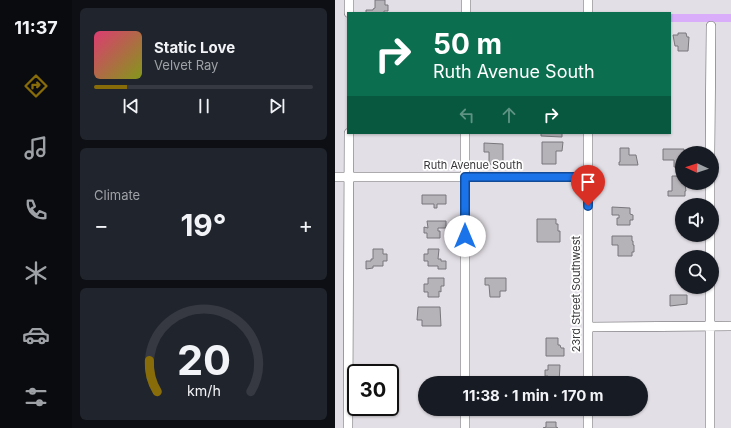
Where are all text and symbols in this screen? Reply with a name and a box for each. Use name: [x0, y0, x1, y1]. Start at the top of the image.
text: 11:37: [14, 17, 58, 38]
text: 50 m: [433, 27, 502, 61]
icon: right: [367, 28, 419, 80]
text: Static Love: [154, 38, 235, 57]
text: Velvet Ray: [154, 57, 218, 73]
text: Ruth Avenue South: [433, 61, 595, 82]
icon: directions: [22, 72, 50, 100]
icon: previous: [120, 95, 142, 117]
icon: pause: [193, 95, 215, 117]
icon: next: [266, 95, 288, 117]
icon: left: [456, 104, 478, 126]
icon: ahead: [498, 104, 520, 126]
icon: right: [540, 104, 562, 126]
icon: music: [22, 134, 50, 162]
north arrow: [675, 146, 719, 190]
map controls: [675, 146, 719, 294]
street label: Ruth Avenue South: [424, 158, 522, 172]
pin: [571, 165, 605, 206]
icon: arrive: [577, 171, 599, 193]
text: Climate: [94, 187, 140, 203]
icon: phone: [22, 196, 50, 224]
button: sound: [675, 198, 719, 242]
text: 19°: [180, 207, 227, 243]
text: −: [94, 212, 109, 238]
text: +: [298, 212, 313, 238]
position arrow: [444, 215, 486, 257]
street label: 23rd Street Southwest: [569, 235, 583, 352]
button: search: [675, 250, 719, 294]
icon: climate: [22, 259, 50, 287]
icon: car: [22, 321, 50, 349]
text: 20: [176, 335, 231, 385]
speed limit sign: 30: [347, 364, 399, 416]
text: km/h: [187, 382, 220, 399]
icon: filters: [22, 383, 50, 411]
text: 11:38 · 1 min · 170 m: [462, 386, 604, 405]

